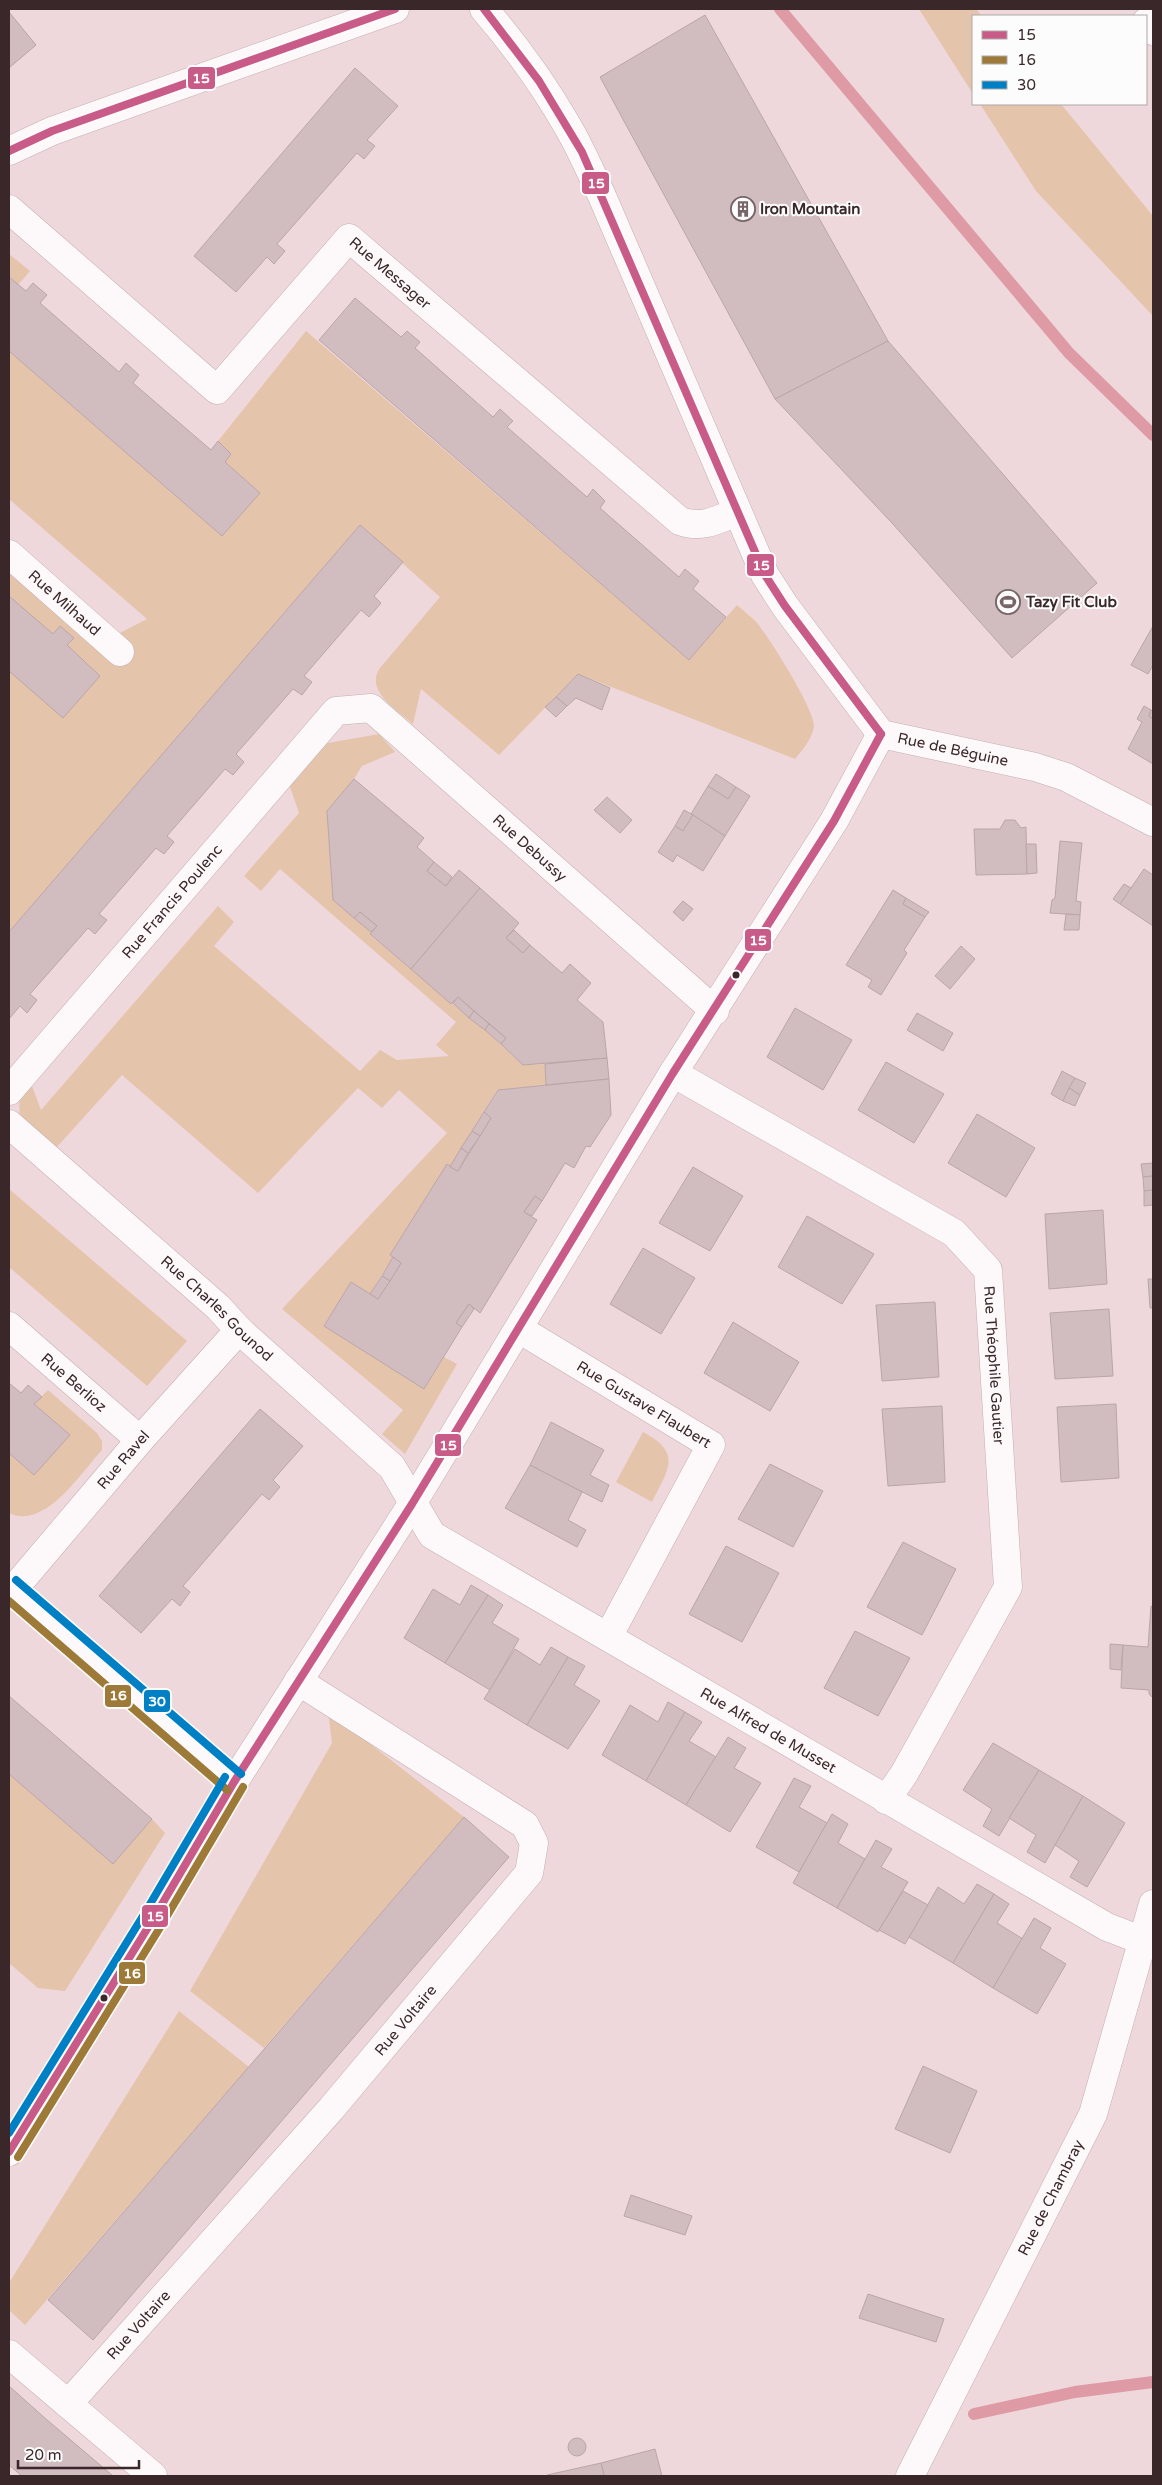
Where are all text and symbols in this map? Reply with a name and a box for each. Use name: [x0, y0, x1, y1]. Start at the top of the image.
legend: [972, 15, 1147, 105]
text: 15: [1017, 26, 1036, 44]
text: 16: [1017, 51, 1036, 69]
line badge: 15: [187, 66, 216, 90]
text: 15: [192, 70, 210, 87]
text: 30: [1017, 76, 1036, 94]
line badge: 15: [581, 171, 610, 195]
text: 15: [587, 175, 605, 192]
building icon: Iron Mountain: [730, 196, 756, 222]
place label: Iron Mountain: [760, 200, 860, 218]
street label: Rue Messager: [346, 233, 435, 313]
line badge: 15: [746, 553, 775, 577]
text: 15: [752, 557, 770, 574]
street label: Rue Milhaud: [25, 566, 104, 640]
sports icon: Tazy Fit Club: [995, 589, 1021, 615]
place label: Tazy Fit Club: [1025, 593, 1117, 612]
street label: Rue de Béguine: [896, 729, 1010, 770]
street label: Rue Debussy: [489, 810, 570, 885]
street label: Rue Francis Poulenc: [118, 841, 226, 962]
line badge: 15: [744, 928, 772, 952]
text: 15: [749, 932, 767, 949]
unlabelled marker: [731, 970, 741, 980]
street label: Rue Charles Gounod: [157, 1252, 277, 1365]
street label: Rue Théophile Gautier: [980, 1285, 1008, 1445]
street label: Rue Berlioz: [37, 1349, 110, 1416]
street label: Rue Gustave Flaubert: [573, 1357, 715, 1452]
street label: Rue Ravel: [93, 1427, 153, 1493]
line badge: 15: [434, 1433, 462, 1457]
text: 15: [439, 1437, 457, 1454]
line badge: 16: [104, 1684, 132, 1708]
street label: Rue Alfred de Musset: [697, 1684, 840, 1777]
text: 16: [109, 1687, 127, 1704]
line badge: 30: [143, 1689, 171, 1713]
text: 30: [148, 1693, 166, 1710]
line badge: 15: [141, 1904, 169, 1928]
text: 15: [146, 1908, 164, 1925]
line badge: 16: [118, 1961, 146, 1985]
text: 16: [123, 1965, 141, 1982]
street label: Rue Voltaire: [371, 1981, 440, 2059]
unlabelled marker: [99, 1993, 109, 2003]
street label: Rue de Chambray: [1014, 2137, 1088, 2259]
street label: Rue Voltaire: [103, 2287, 174, 2363]
scale bar: [18, 2438, 139, 2470]
text: 20 m: [25, 2446, 62, 2464]

